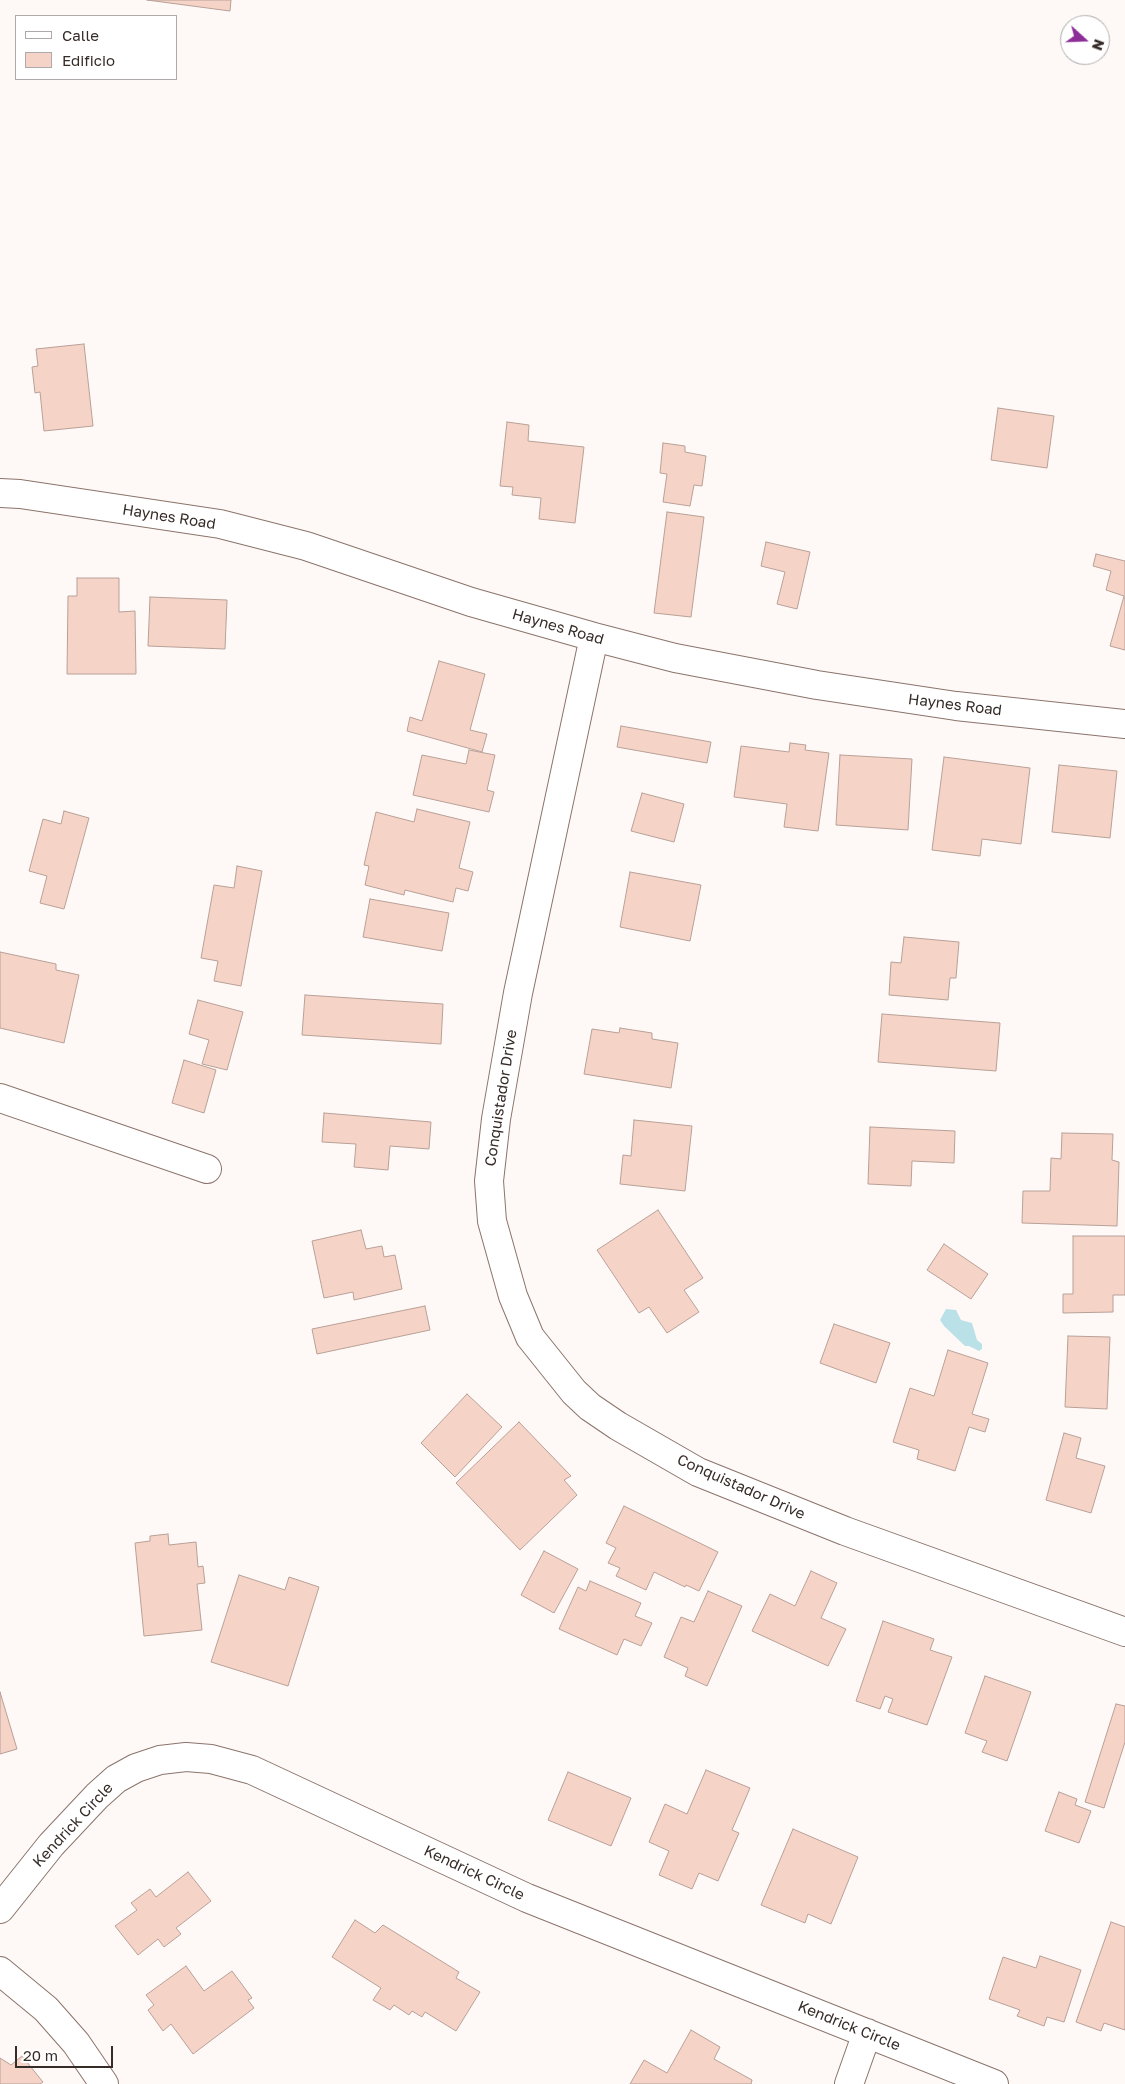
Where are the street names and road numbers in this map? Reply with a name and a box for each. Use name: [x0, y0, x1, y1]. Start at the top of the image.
street label: Haynes Road: [121, 501, 217, 533]
street label: Haynes Road: [510, 605, 606, 649]
street label: Haynes Road: [907, 690, 1003, 720]
street label: Conquistador Drive: [481, 1028, 521, 1168]
street label: Conquistador Drive: [674, 1451, 808, 1523]
street label: Kendrick Circle: [29, 1779, 117, 1871]
street label: Kendrick Circle: [421, 1842, 527, 1904]
street label: Kendrick Circle: [795, 1997, 903, 2055]

